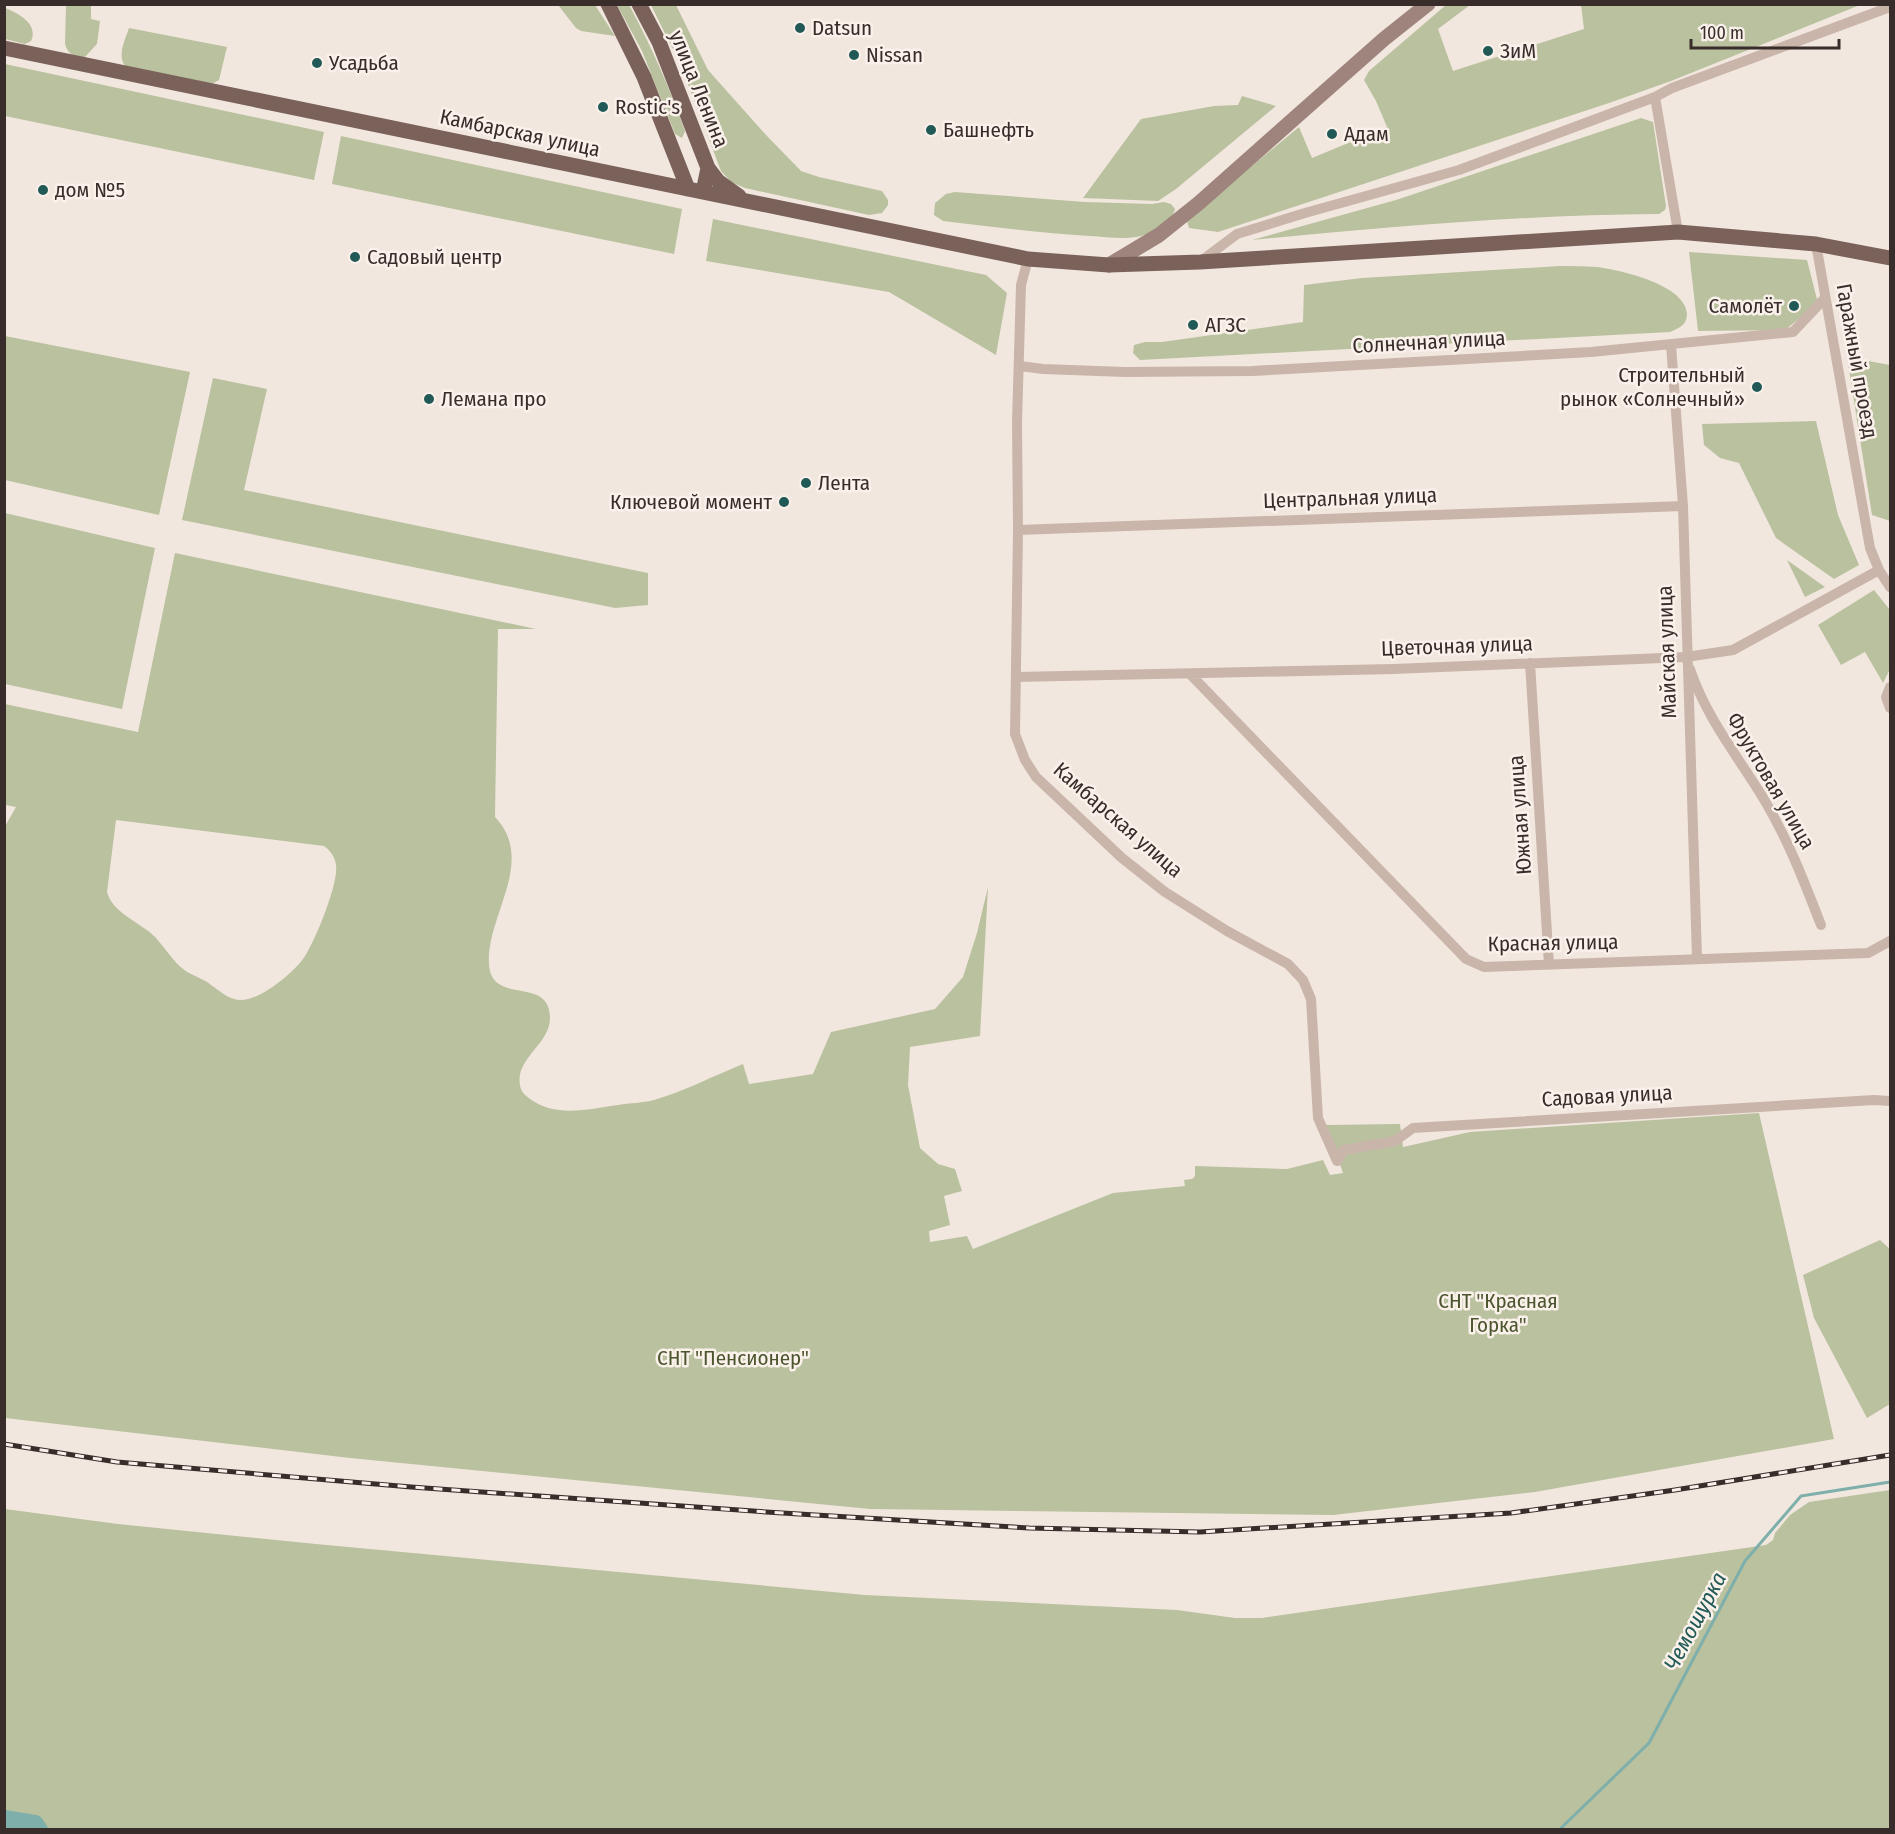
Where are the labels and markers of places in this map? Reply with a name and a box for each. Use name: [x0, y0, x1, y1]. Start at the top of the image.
place label: Datsun: [812, 15, 872, 41]
marker: Datsun: [793, 21, 807, 35]
place label: ЗиМ: [1500, 38, 1536, 64]
place label: Nissan: [866, 42, 923, 68]
marker: ЗиМ: [1481, 44, 1495, 58]
marker: Nissan: [847, 48, 861, 62]
place label: Усадьба: [328, 50, 399, 76]
marker: Усадьба: [310, 56, 324, 70]
place label: Rostic's: [615, 94, 680, 120]
marker: Rostic's: [596, 100, 610, 114]
place label: Башнефть: [943, 117, 1034, 143]
place label: Адам: [1344, 121, 1389, 147]
marker: Башнефть: [924, 123, 938, 137]
marker: Адам: [1325, 127, 1339, 141]
place label: дом №5: [55, 177, 125, 203]
marker: дом №5: [36, 183, 50, 197]
place label: Садовый центр: [367, 244, 502, 270]
marker: Садовый центр: [348, 250, 362, 264]
place label: Самолёт: [1708, 293, 1782, 319]
marker: Самолёт: [1787, 299, 1801, 313]
place label: АГЗС: [1205, 312, 1246, 338]
marker: АГЗС: [1186, 318, 1200, 332]
place label: Строительный рынок «Солнечный»: [1560, 362, 1745, 412]
marker: Строительный рынок «Солнечный»: [1750, 380, 1764, 394]
place label: Лемана про: [441, 386, 547, 412]
marker: Лемана про: [422, 392, 436, 406]
place label: Лента: [818, 470, 870, 496]
marker: Лента: [799, 476, 813, 490]
place label: Ключевой момент: [610, 489, 772, 515]
marker: Ключевой момент: [777, 495, 791, 509]

